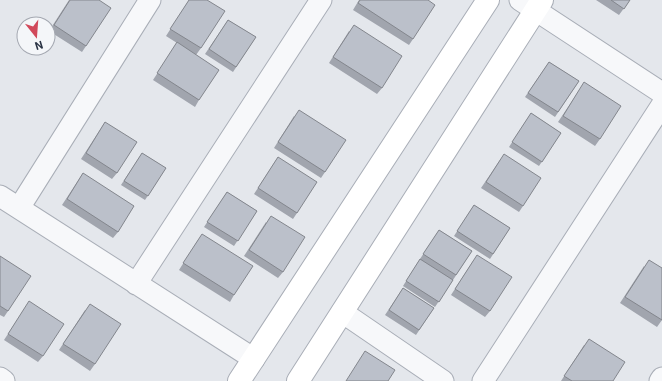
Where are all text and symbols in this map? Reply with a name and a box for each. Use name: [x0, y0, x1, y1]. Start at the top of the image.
north arrow: [16, 16, 56, 56]
text: N: [33, 38, 44, 53]

